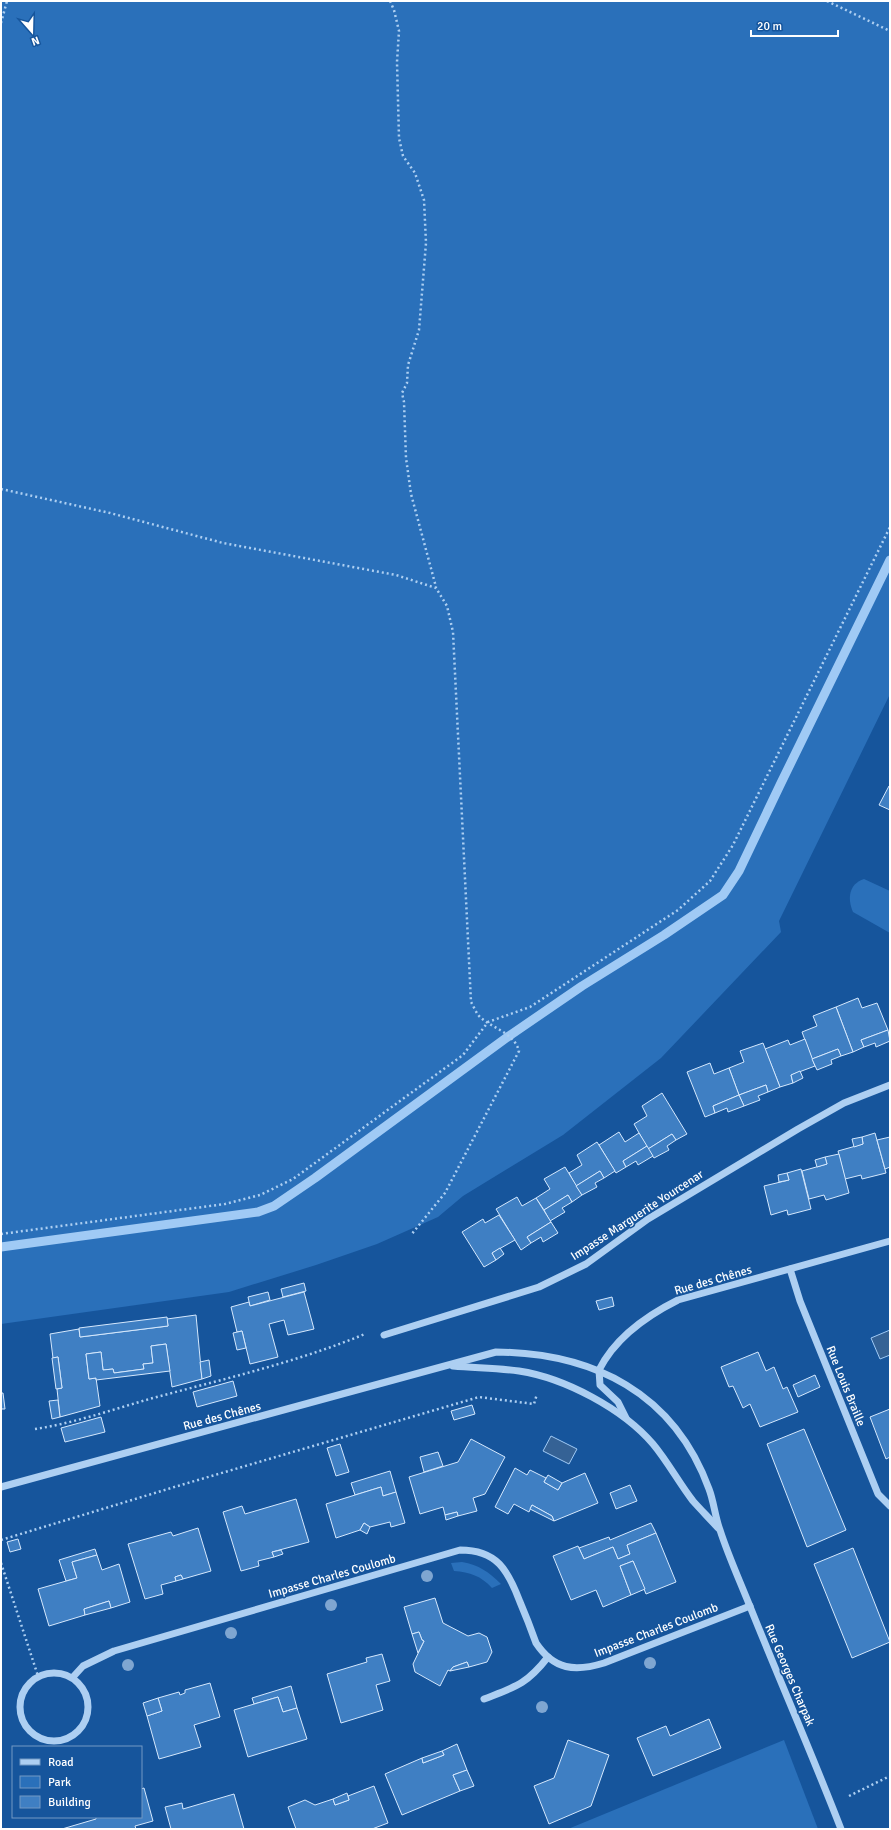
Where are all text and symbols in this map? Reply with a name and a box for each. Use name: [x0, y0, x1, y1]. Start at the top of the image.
north arrow: [12, 12, 52, 52]
scale bar: [751, 12, 838, 38]
text: 20 m: [757, 19, 782, 34]
text: N: [29, 34, 41, 48]
street label: Impasse Marguerite Yourcenar: [568, 1167, 707, 1264]
street label: Rue des Chênes: [673, 1262, 754, 1299]
street label: Rue Louis Braille: [823, 1344, 869, 1429]
street label: Rue des Chênes: [182, 1399, 263, 1434]
street label: Impasse Charles Coulomb: [267, 1551, 398, 1602]
street label: Impasse Charles Coulomb: [592, 1600, 720, 1661]
street label: Rue Georges Charpak: [761, 1622, 818, 1728]
legend: [12, 1746, 142, 1818]
text: Road: [48, 1755, 74, 1770]
text: Park: [48, 1775, 71, 1790]
text: Building: [48, 1795, 91, 1810]

